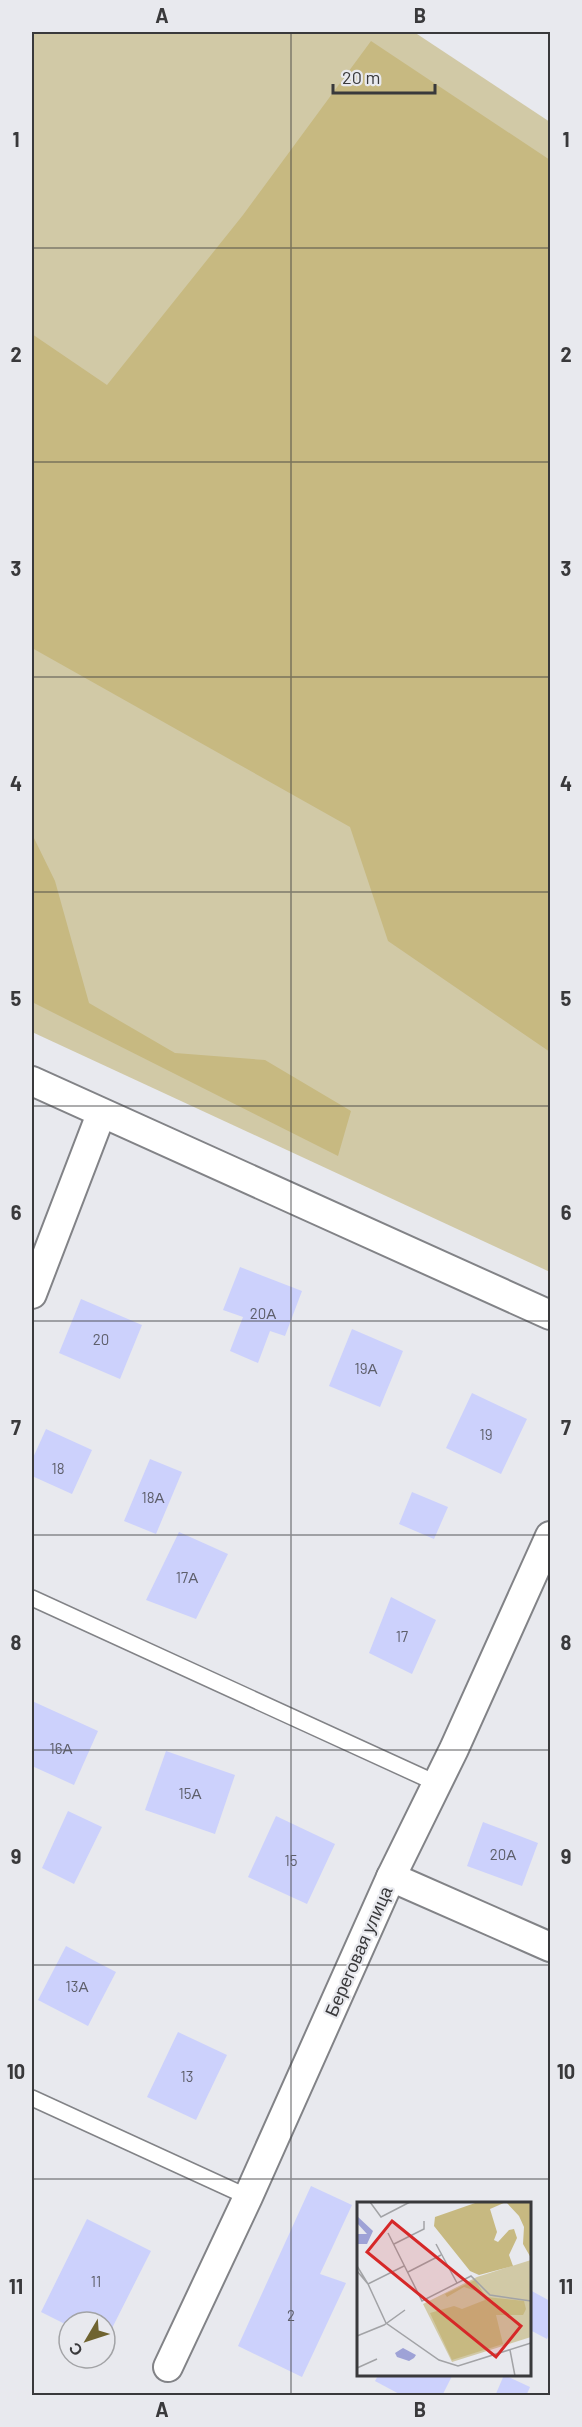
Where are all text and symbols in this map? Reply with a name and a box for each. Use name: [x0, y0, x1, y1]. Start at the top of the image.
text: A: [155, 3, 169, 27]
text: B: [414, 3, 426, 27]
scale bar: [333, 57, 435, 95]
text: 20 m: [342, 66, 380, 88]
text: 1: [12, 127, 20, 151]
text: 1: [562, 127, 570, 151]
text: 2: [10, 342, 22, 366]
text: 2: [560, 342, 572, 366]
text: 3: [11, 556, 21, 580]
text: 3: [561, 556, 571, 580]
text: 4: [10, 771, 22, 795]
text: 4: [560, 771, 572, 795]
text: 5: [11, 986, 22, 1010]
text: 5: [561, 986, 572, 1010]
text: 6: [11, 1200, 22, 1224]
text: 6: [561, 1200, 572, 1224]
house number: 20А: [250, 1304, 276, 1322]
house number: 20: [93, 1330, 109, 1348]
house number: 19А: [354, 1359, 378, 1377]
text: 7: [11, 1415, 21, 1439]
text: 7: [561, 1415, 571, 1439]
house number: 19: [479, 1425, 493, 1443]
house number: 18: [51, 1459, 65, 1477]
house number: 18А: [141, 1488, 165, 1506]
house number: 17А: [176, 1568, 198, 1586]
house number: 17: [396, 1627, 408, 1645]
text: 8: [11, 1630, 22, 1654]
text: 8: [561, 1630, 572, 1654]
house number: 16А: [50, 1739, 72, 1757]
house number: 15А: [179, 1784, 201, 1802]
text: 9: [11, 1844, 21, 1868]
text: 9: [561, 1844, 571, 1868]
house number: 20А: [490, 1845, 516, 1863]
house number: 15: [285, 1851, 297, 1869]
street label: Береговая улица: [319, 1882, 397, 2020]
house number: 13А: [66, 1977, 88, 1995]
text: 10: [7, 2059, 25, 2083]
text: 10: [557, 2059, 575, 2083]
house number: 13: [181, 2067, 193, 2085]
inset map: [357, 2202, 531, 2376]
house number: 11: [91, 2272, 101, 2290]
text: 11: [9, 2274, 23, 2298]
text: 11: [559, 2274, 573, 2298]
house number: 2: [287, 2306, 295, 2324]
north arrow: [57, 2310, 117, 2370]
text: С: [64, 2339, 86, 2360]
text: A: [155, 2397, 169, 2421]
text: B: [414, 2397, 426, 2421]

